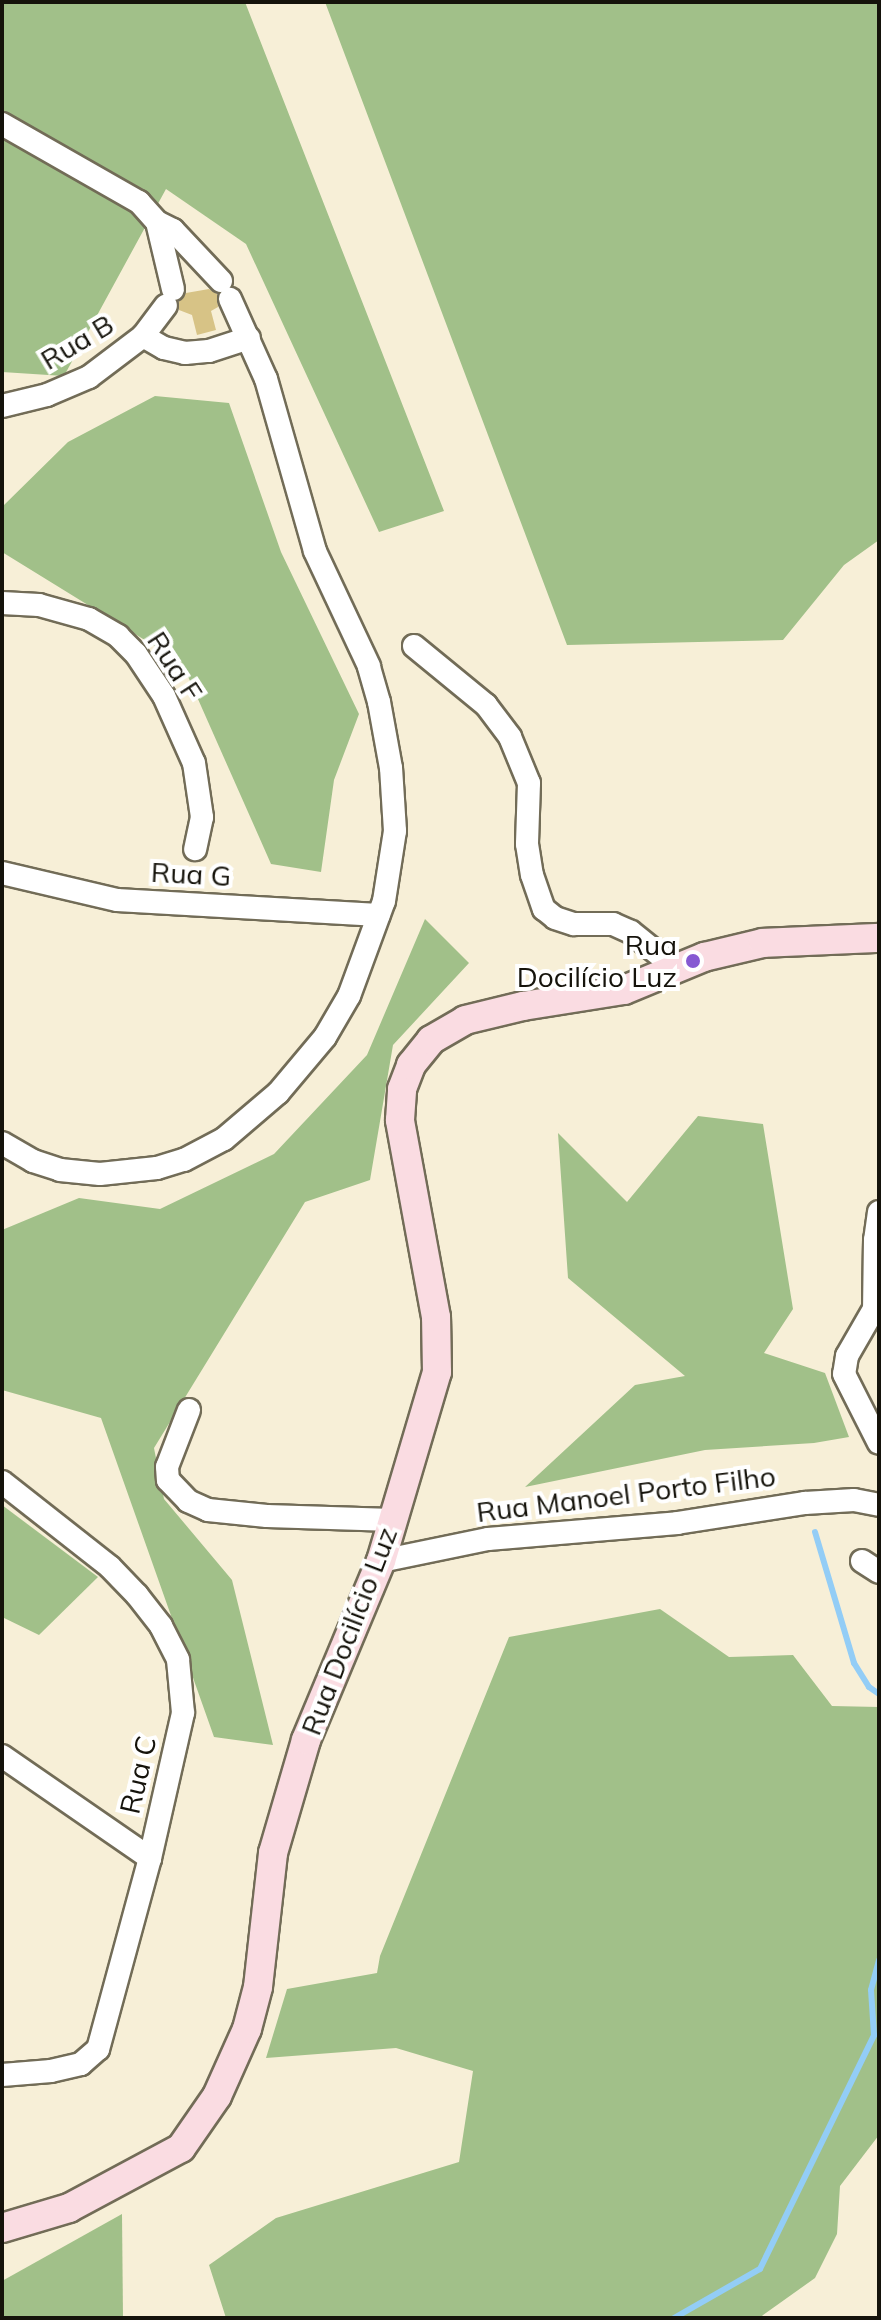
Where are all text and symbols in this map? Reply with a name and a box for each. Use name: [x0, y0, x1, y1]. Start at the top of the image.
street label: Rua B: [35, 307, 119, 377]
street label: Rua F: [140, 625, 210, 707]
street label: Rua G: [150, 855, 232, 893]
place label: Rua Docilício Luz: [517, 928, 677, 994]
marker: Rua Docilício Luz: [684, 952, 702, 970]
street label: Rua Manoel Porto Filho: [475, 1459, 777, 1529]
street label: Rua Docilício Luz: [294, 1522, 404, 1740]
street label: Rua C: [113, 1733, 163, 1817]

